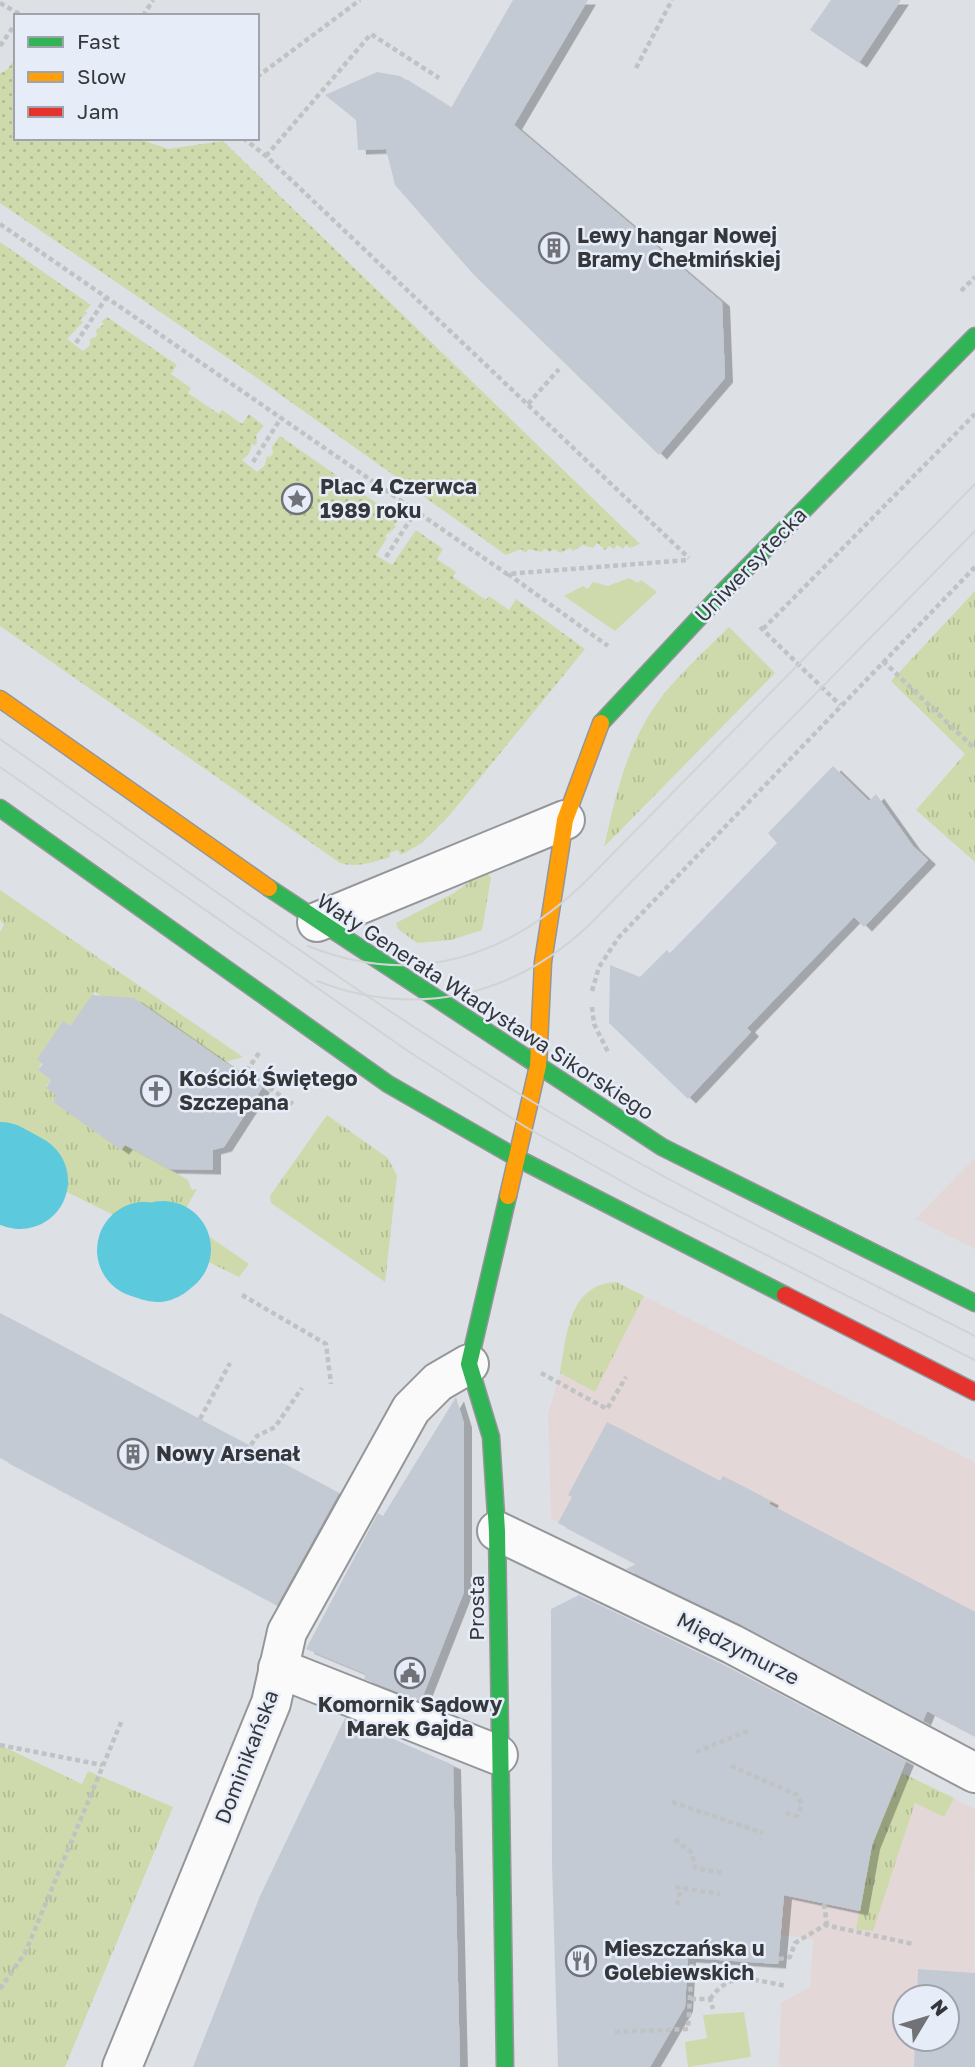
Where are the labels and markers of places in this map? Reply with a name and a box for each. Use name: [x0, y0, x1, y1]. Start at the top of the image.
place label: Lewy hangar Nowej Bramy Chełmińskiej: [577, 222, 781, 272]
building icon: Lewy hangar Nowej Bramy Chełmińskiej: [537, 231, 571, 265]
place label: Plac 4 Czerwca 1989 roku: [320, 473, 477, 523]
place icon: Plac 4 Czerwca 1989 roku: [280, 482, 314, 516]
place label: Kościół Świętego Szczepana: [179, 1065, 358, 1115]
church icon: Kościół Świętego Szczepana: [139, 1074, 173, 1108]
building icon: Nowy Arsenał: [116, 1437, 150, 1471]
place label: Nowy Arsenał: [156, 1440, 300, 1466]
public building icon: Komornik Sądowy Marek Gajda: [393, 1656, 427, 1690]
place label: Komornik Sądowy Marek Gajda: [318, 1691, 503, 1741]
place label: Mieszczańska u Golebiewskich: [604, 1935, 765, 1985]
restaurant icon: Mieszczańska u Golebiewskich: [564, 1944, 598, 1978]

